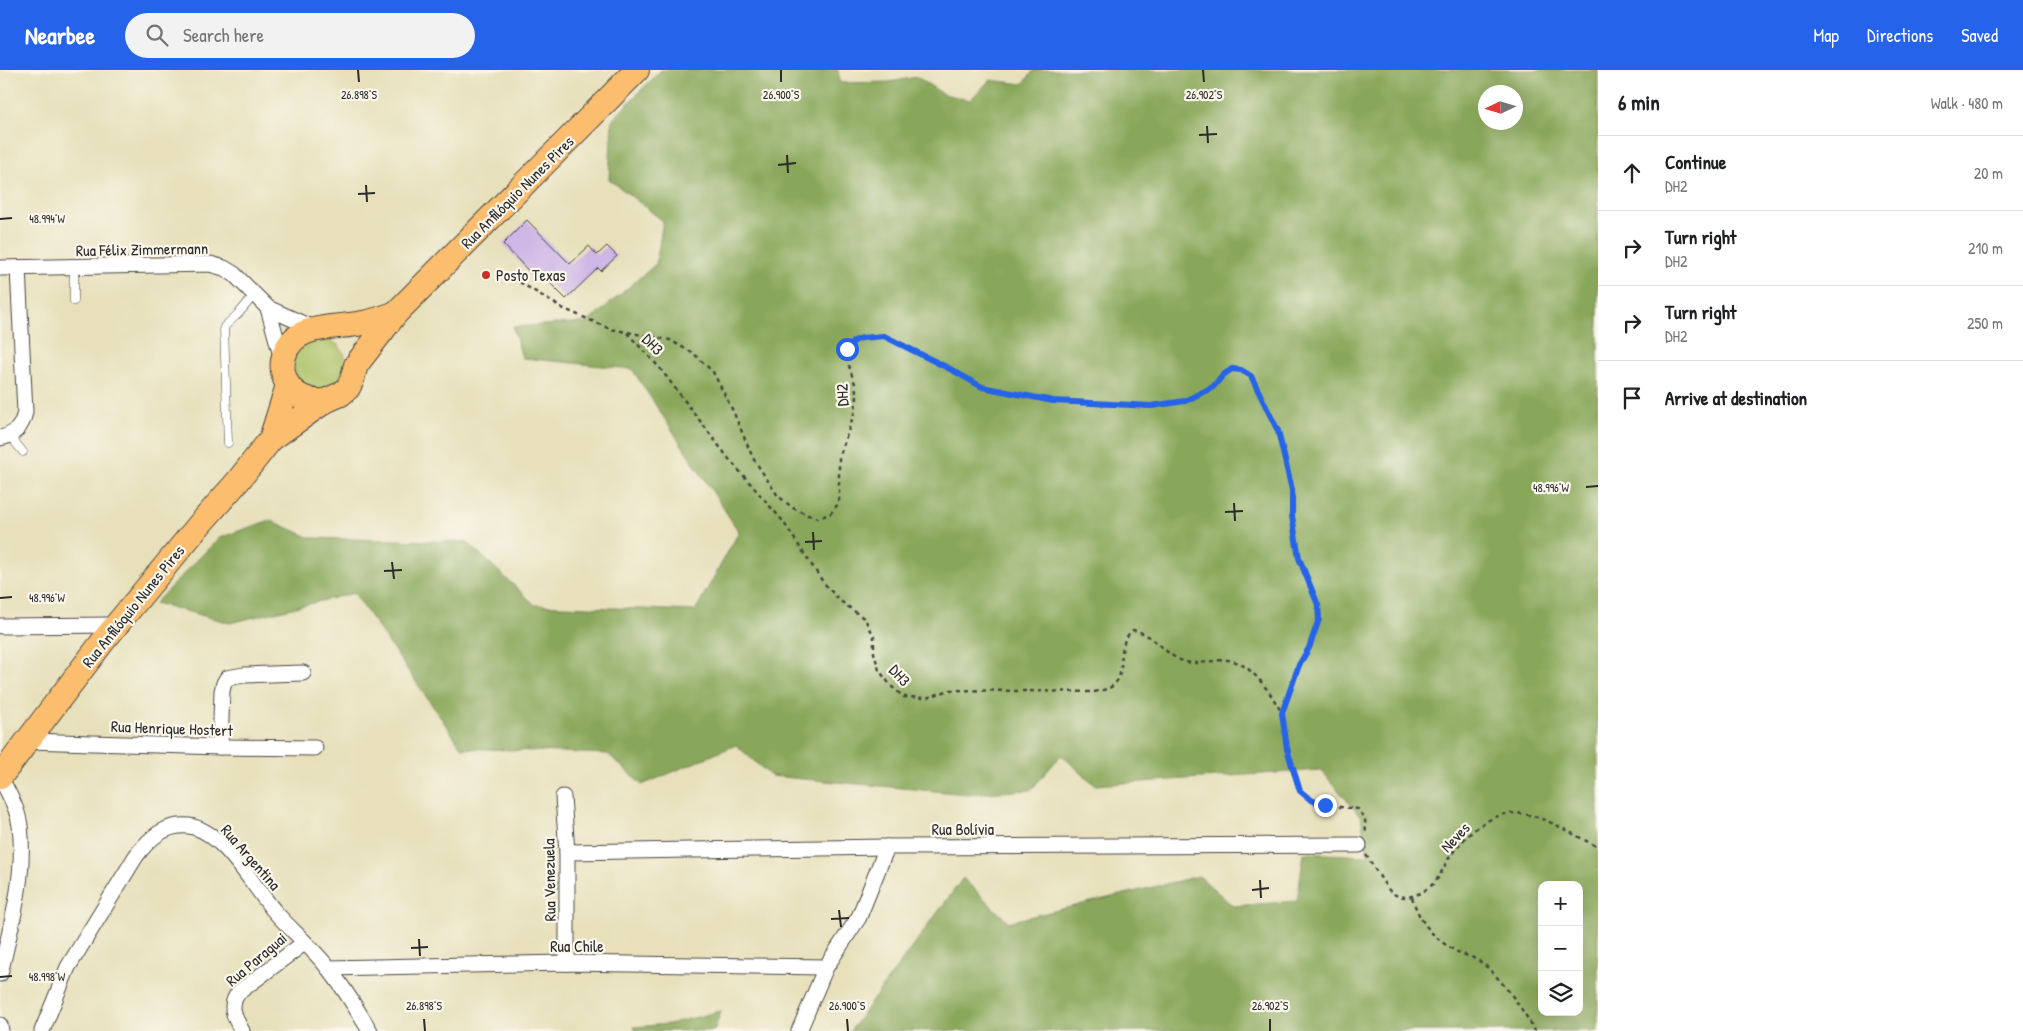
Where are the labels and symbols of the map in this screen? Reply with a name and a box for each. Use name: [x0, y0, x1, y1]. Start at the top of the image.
north arrow: [1478, 85, 1523, 130]
text: 26.898°S: [341, 86, 378, 103]
text: 26.900°S: [763, 86, 800, 103]
text: 26.902°S: [1186, 86, 1223, 103]
street label: Rua Anfilóquio Nunes Pires: [456, 131, 578, 253]
text: 48.994°W: [29, 210, 65, 227]
street label: Rua Félix Zimmermann: [76, 237, 208, 261]
place label: Posto Texas: [496, 264, 565, 286]
marker: Posto Texas: [480, 269, 492, 281]
street label: DH3: [637, 328, 669, 360]
route start: [836, 338, 859, 361]
street label: DH2: [831, 383, 853, 407]
text: 48.996°W: [1533, 479, 1570, 496]
street label: Rua Anfilóquio Nunes Pires: [77, 540, 189, 672]
text: 48.996°W: [29, 589, 66, 606]
street label: DH3: [884, 659, 916, 691]
street label: Rua Henrique Hostert: [111, 715, 234, 741]
route end: [1314, 794, 1337, 817]
street label: Neves: [1435, 817, 1475, 857]
street label: Rua Bolívia: [932, 818, 994, 840]
street label: Rua Argentina: [216, 819, 286, 895]
street label: Rua Venezuela: [537, 838, 561, 922]
street label: Rua Paraguai: [221, 927, 291, 991]
street label: Rua Chile: [550, 935, 604, 957]
text: 48.998°W: [29, 968, 66, 985]
text: 26.898°S: [406, 997, 443, 1014]
text: 26.900°S: [829, 997, 866, 1014]
text: 26.902°S: [1252, 997, 1289, 1014]

